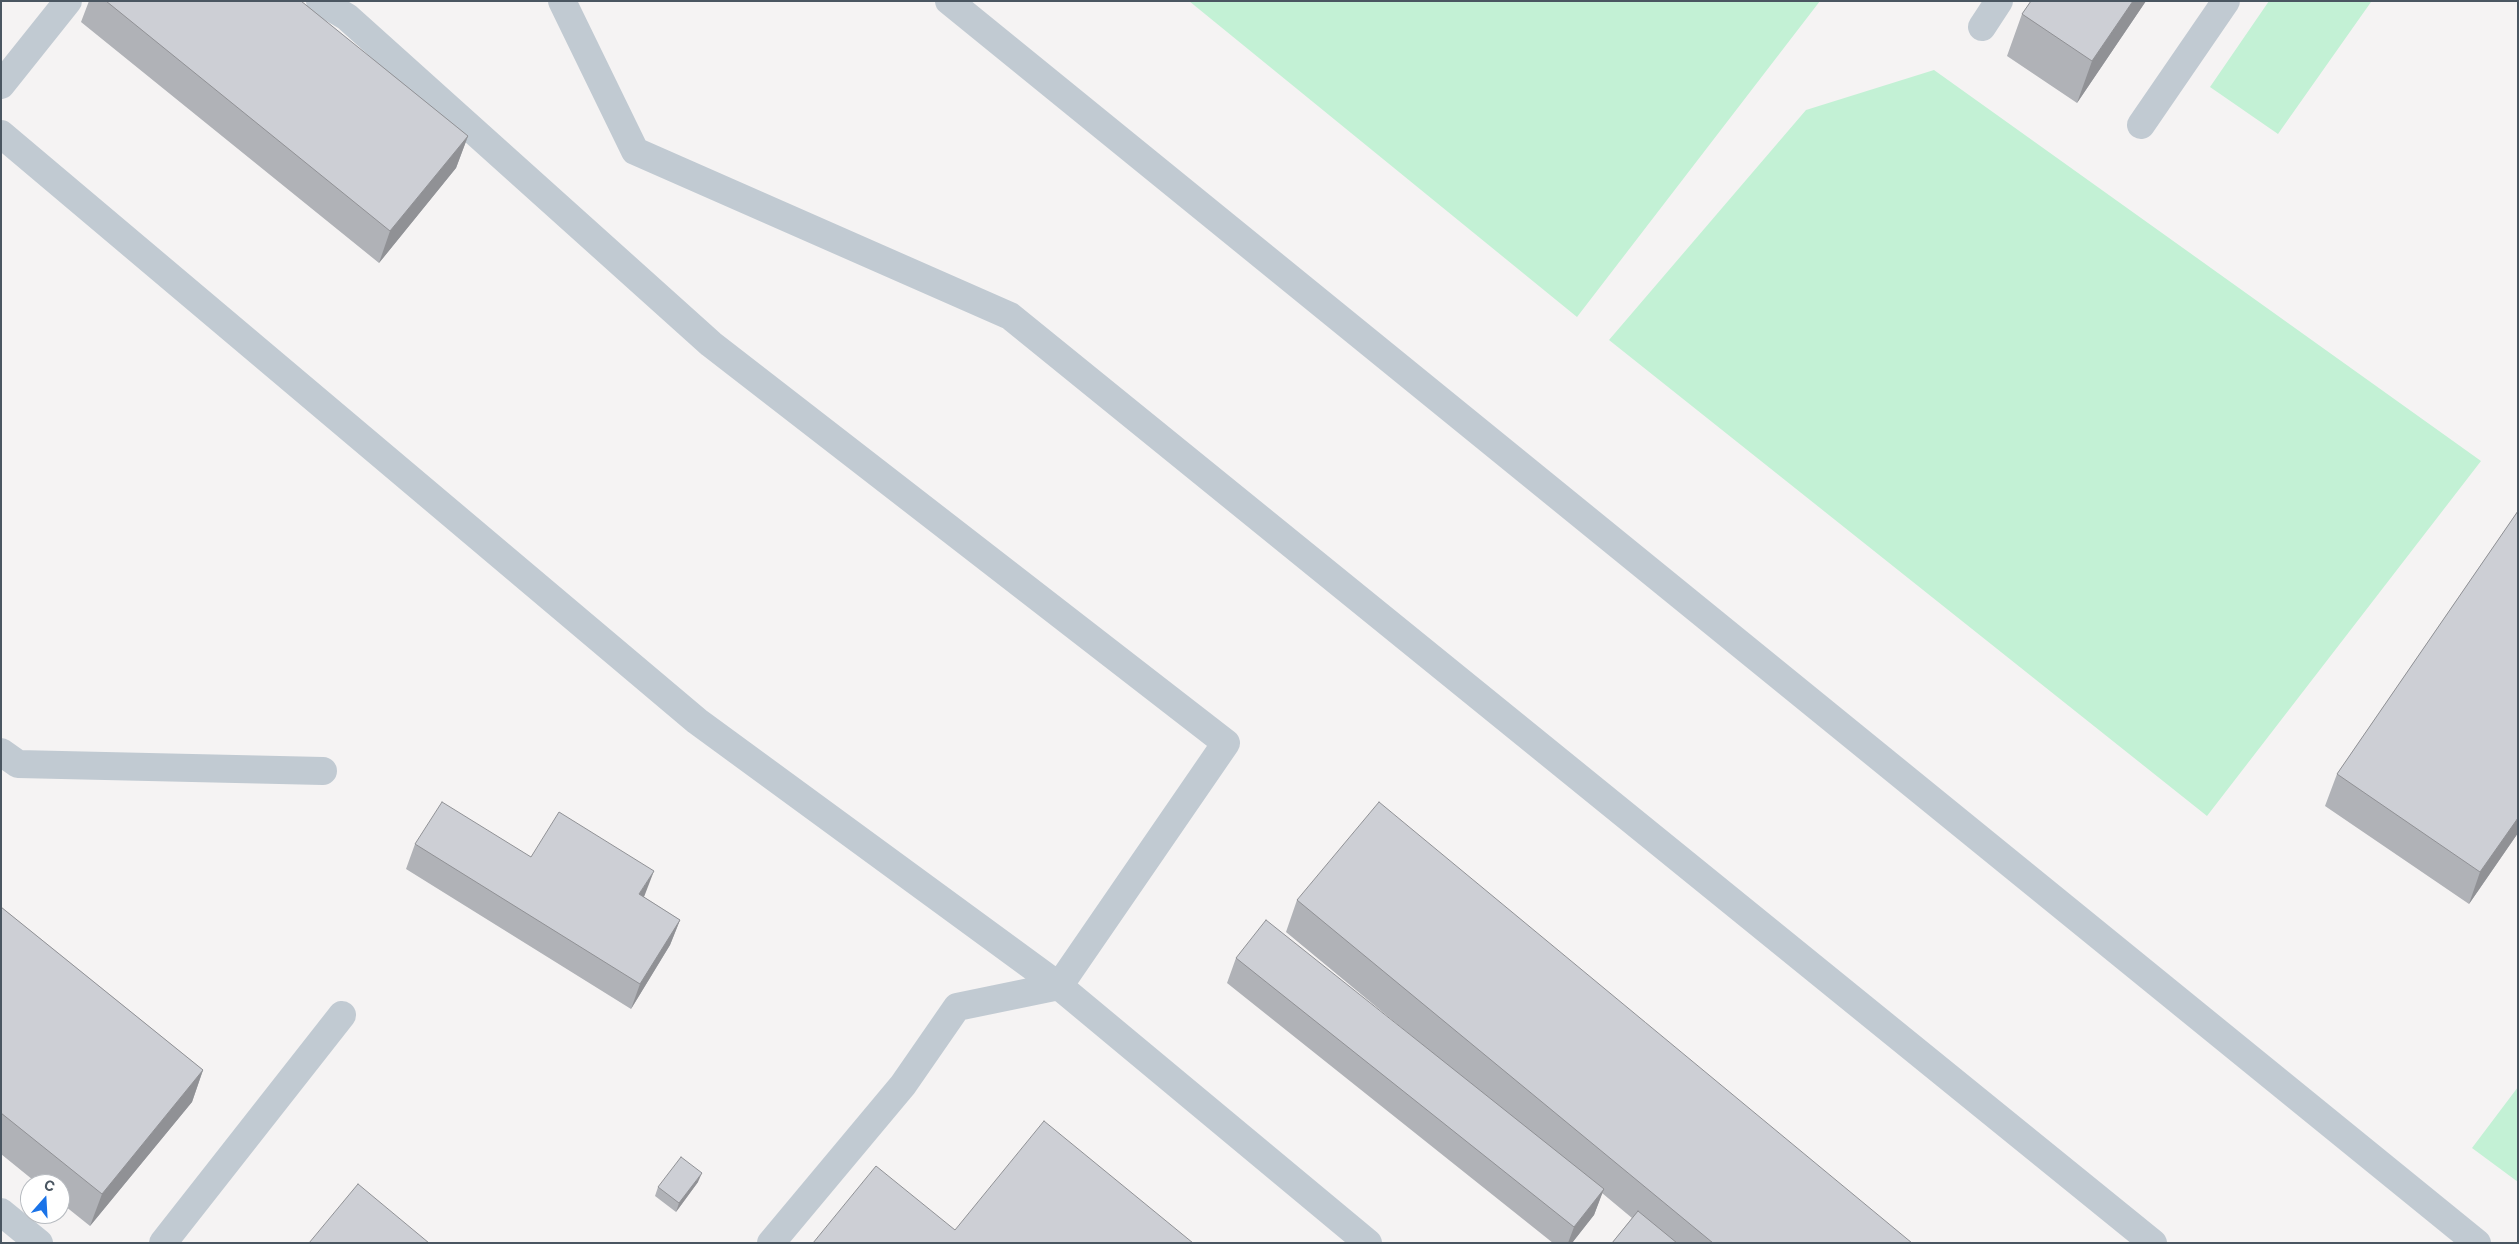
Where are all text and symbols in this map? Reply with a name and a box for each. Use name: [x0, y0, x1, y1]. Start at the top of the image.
north arrow: [20, 1174, 70, 1224]
text: С: [42, 1176, 57, 1195]

